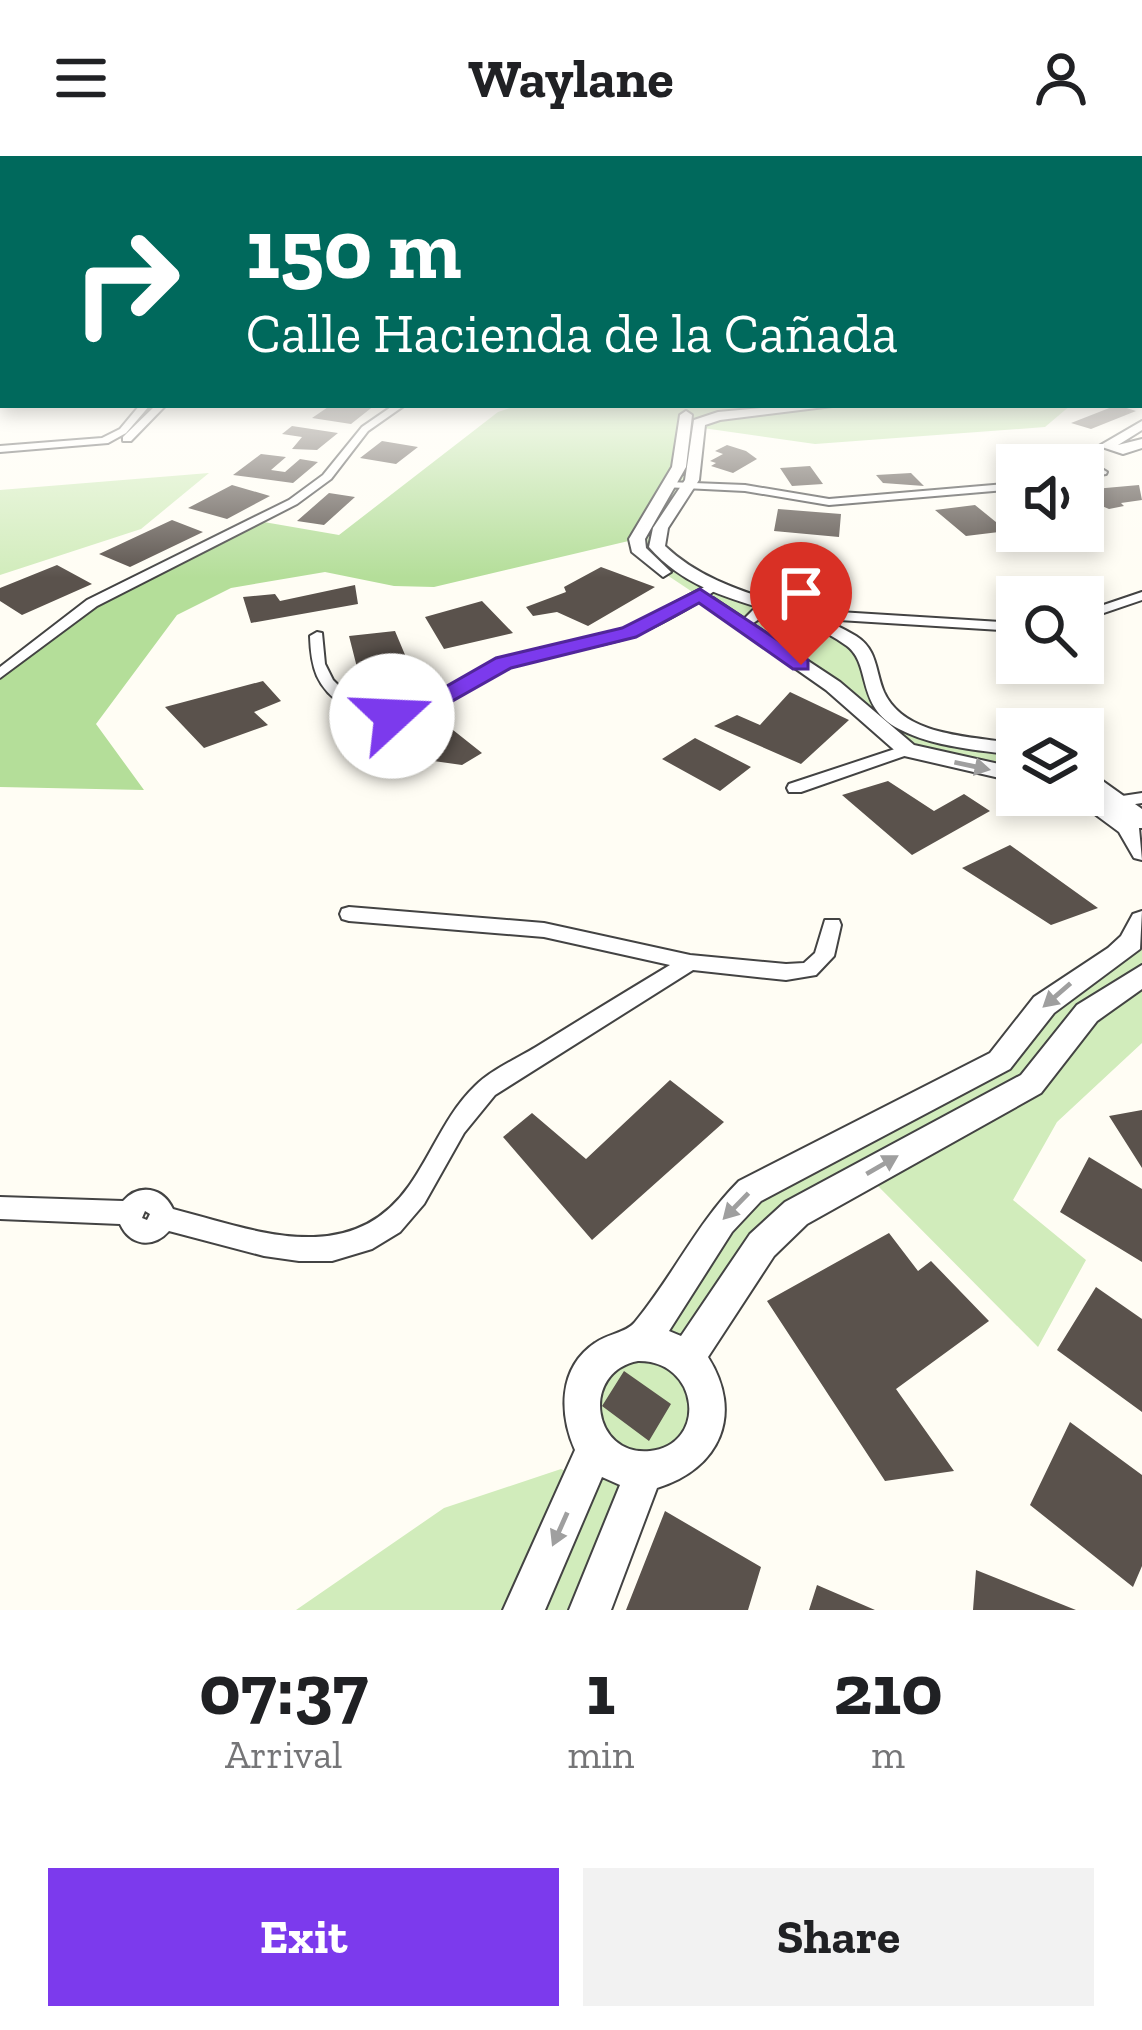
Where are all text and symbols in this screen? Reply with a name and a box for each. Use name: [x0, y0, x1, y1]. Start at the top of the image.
icon: menu: [48, 45, 114, 111]
icon: person: [1028, 45, 1094, 111]
text: Waylane: [468, 46, 674, 111]
text: 150 m: [246, 199, 461, 300]
icon: right: [48, 204, 204, 360]
text: Calle Hacienda de la Cañada: [246, 301, 898, 366]
map controls: [996, 444, 1104, 816]
button: sound: [996, 444, 1104, 552]
pin: [750, 542, 852, 665]
icon: arrive: [768, 560, 834, 626]
button: search: [996, 576, 1104, 684]
position arrow: [329, 653, 455, 779]
button: layers: [996, 708, 1104, 816]
one-way arrow: [954, 758, 992, 777]
one-way arrow: [1042, 982, 1072, 1008]
one-way arrow: [866, 1155, 899, 1176]
one-way arrow: [723, 1191, 751, 1220]
one-way arrow: [550, 1512, 570, 1547]
text: 07:37: [199, 1646, 368, 1732]
text: 1: [586, 1646, 615, 1732]
text: 210: [834, 1646, 943, 1732]
text: Arrival: [225, 1731, 342, 1778]
text: min: [567, 1731, 634, 1778]
text: m: [871, 1731, 905, 1778]
button: Exit: [48, 1868, 559, 2006]
button: Share: [583, 1868, 1094, 2006]

